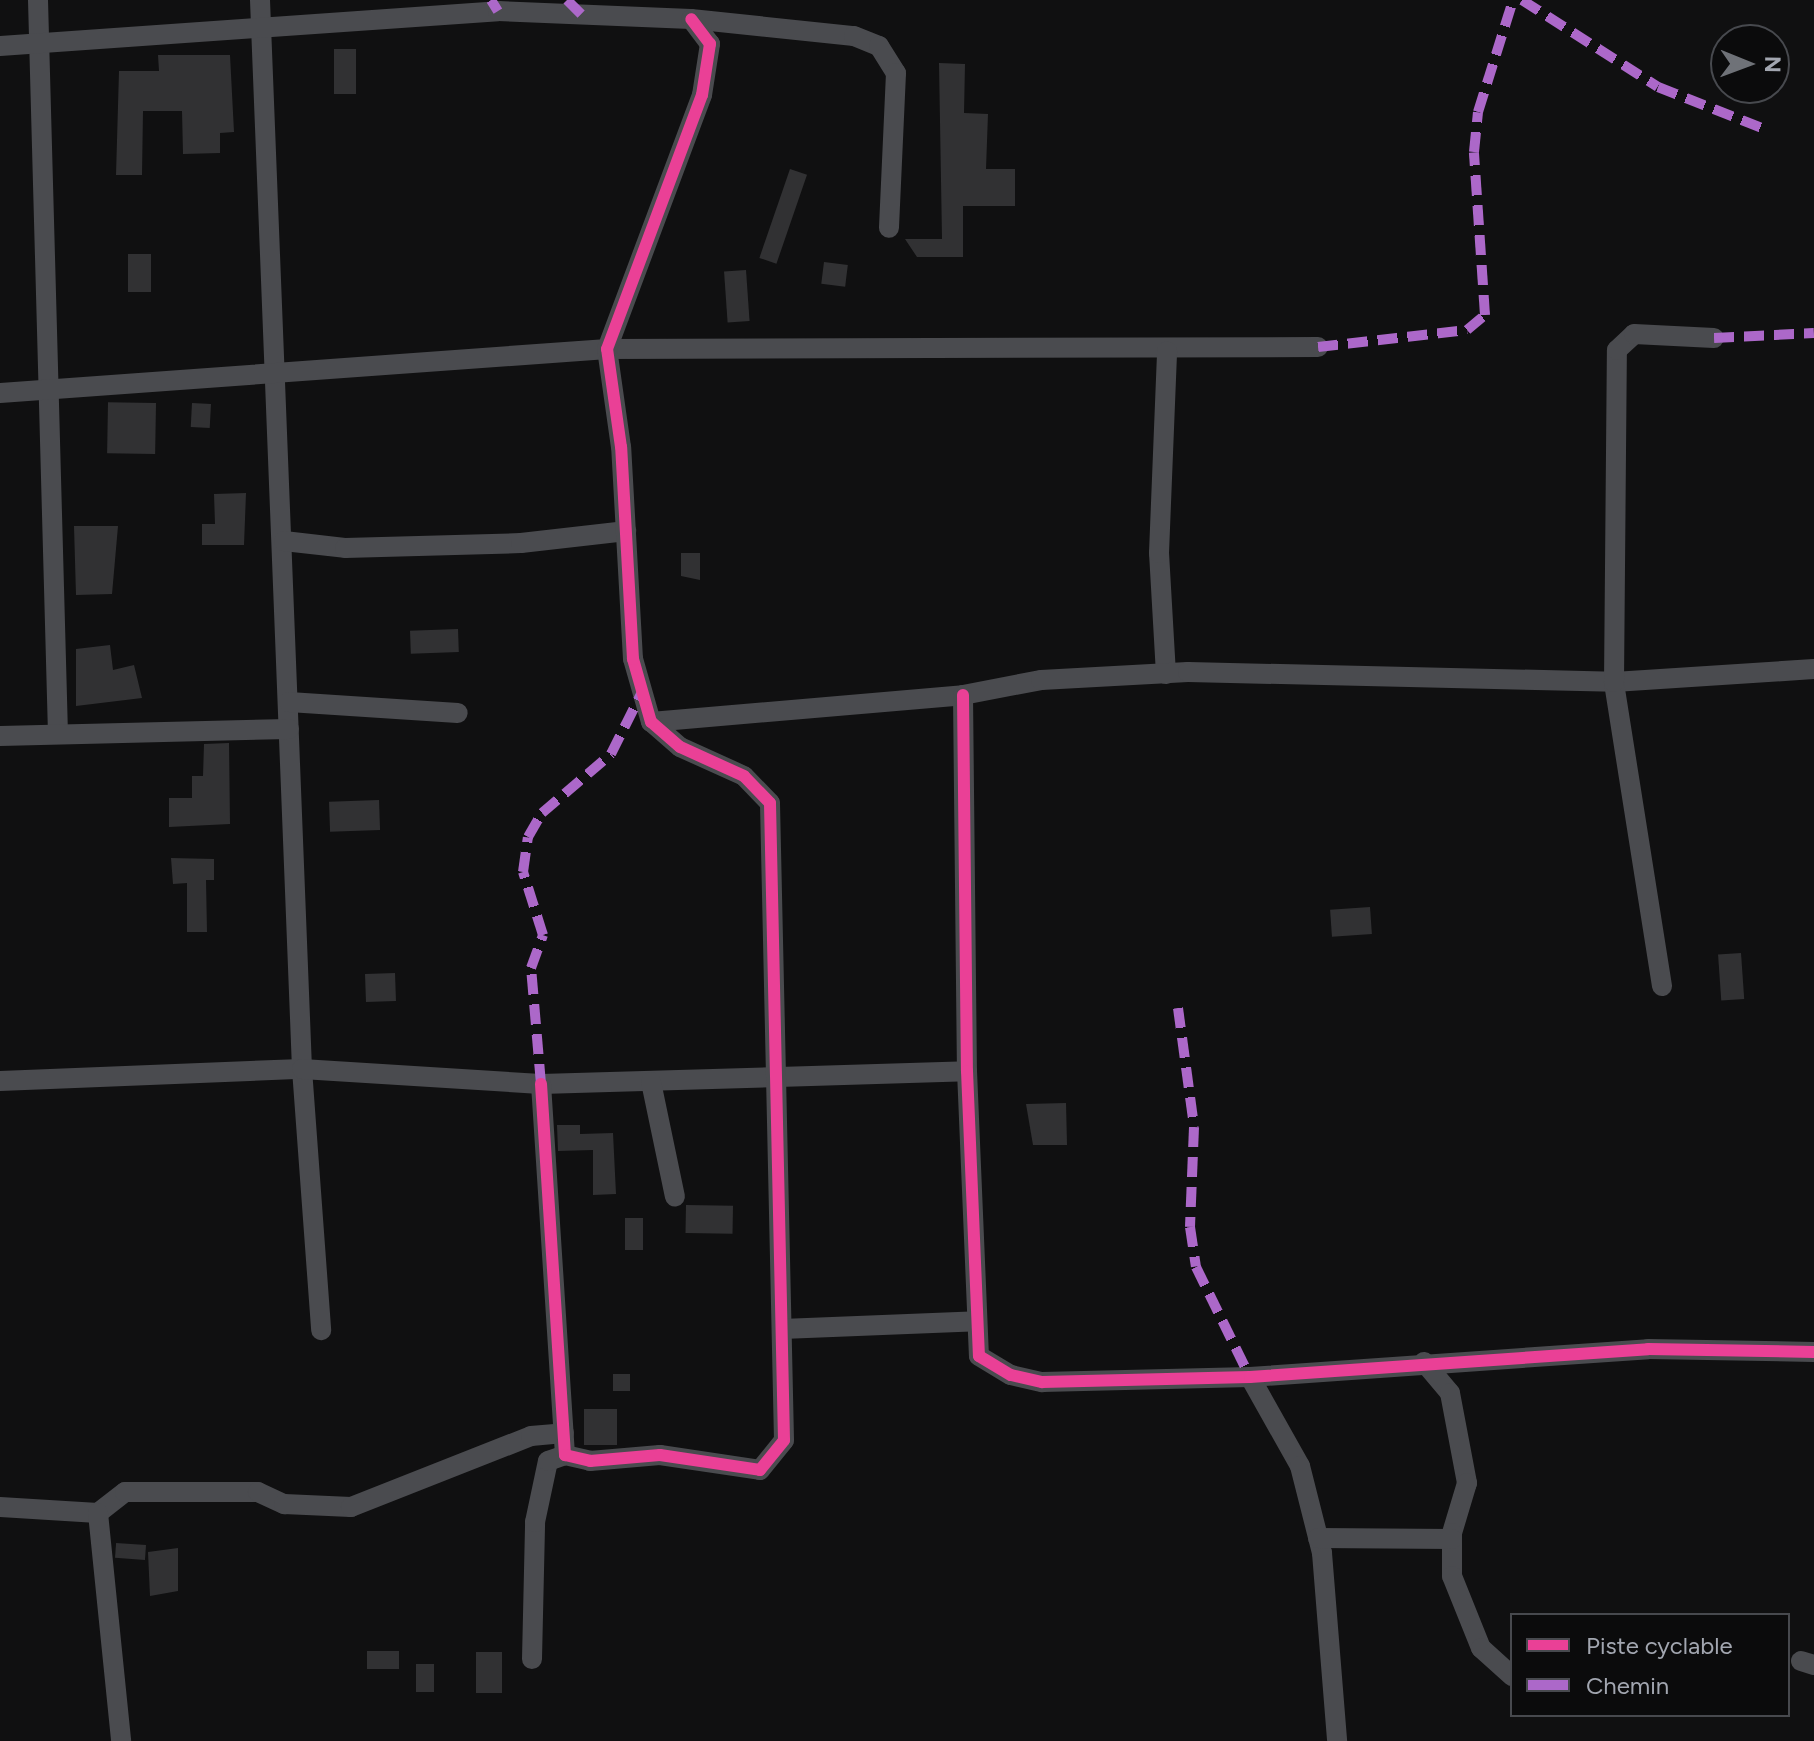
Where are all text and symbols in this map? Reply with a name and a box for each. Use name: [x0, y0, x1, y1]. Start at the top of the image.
north arrow: [1710, 24, 1790, 104]
text: N: [1759, 56, 1786, 73]
legend: [1510, 1613, 1790, 1717]
text: Piste cyclable: [1586, 1631, 1733, 1660]
text: Chemin: [1586, 1671, 1669, 1700]

